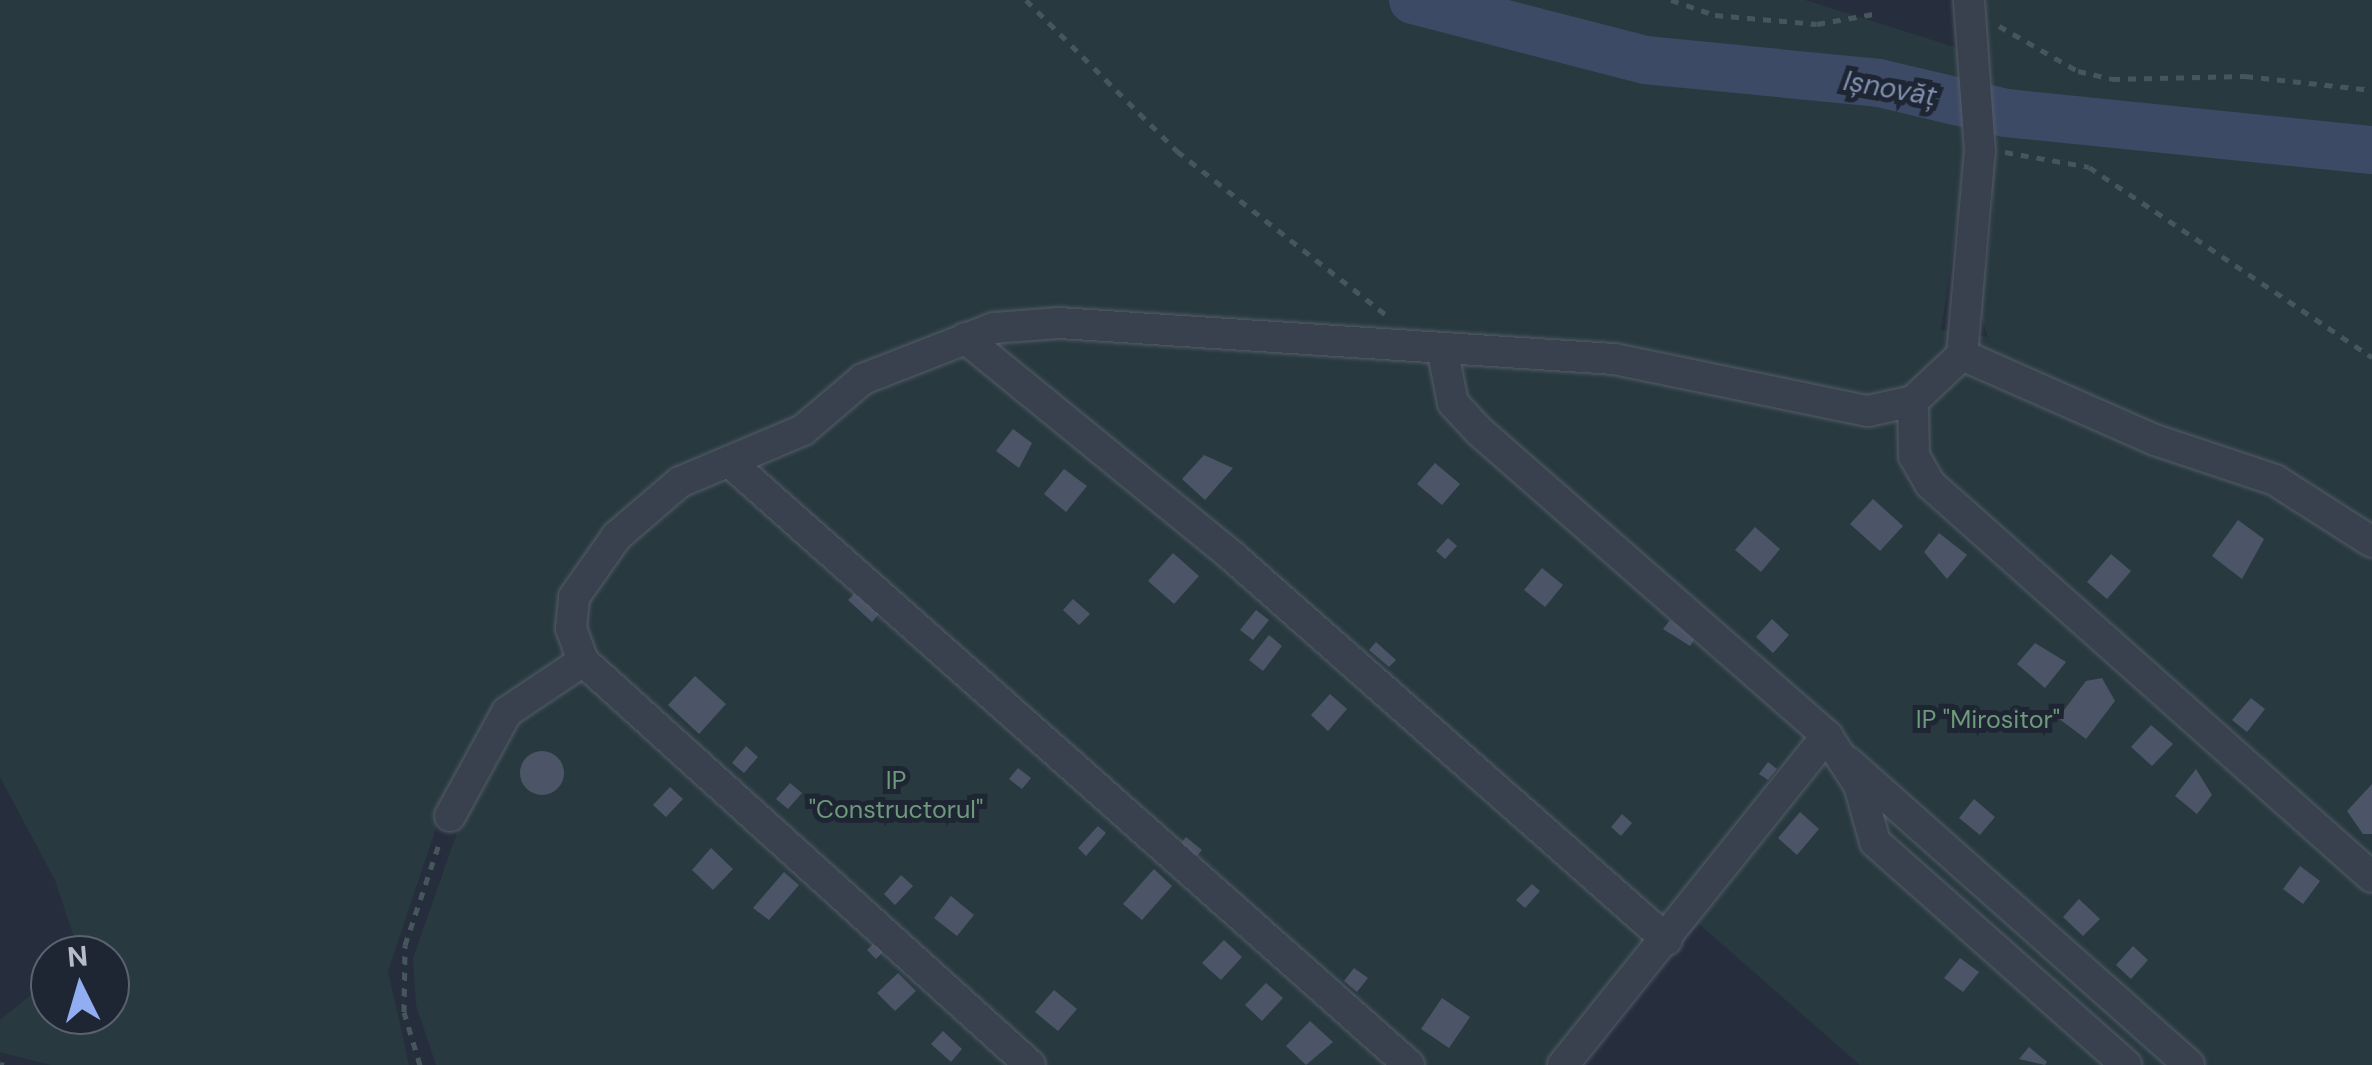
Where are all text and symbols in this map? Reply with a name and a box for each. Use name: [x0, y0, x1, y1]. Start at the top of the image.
water label: Ișnovăț: [1841, 64, 1939, 114]
park label: IP "Mirositor": [1916, 705, 2060, 735]
park label: IP "Constructorul": [809, 767, 983, 826]
north arrow: [30, 935, 130, 1035]
text: N: [66, 937, 89, 976]

